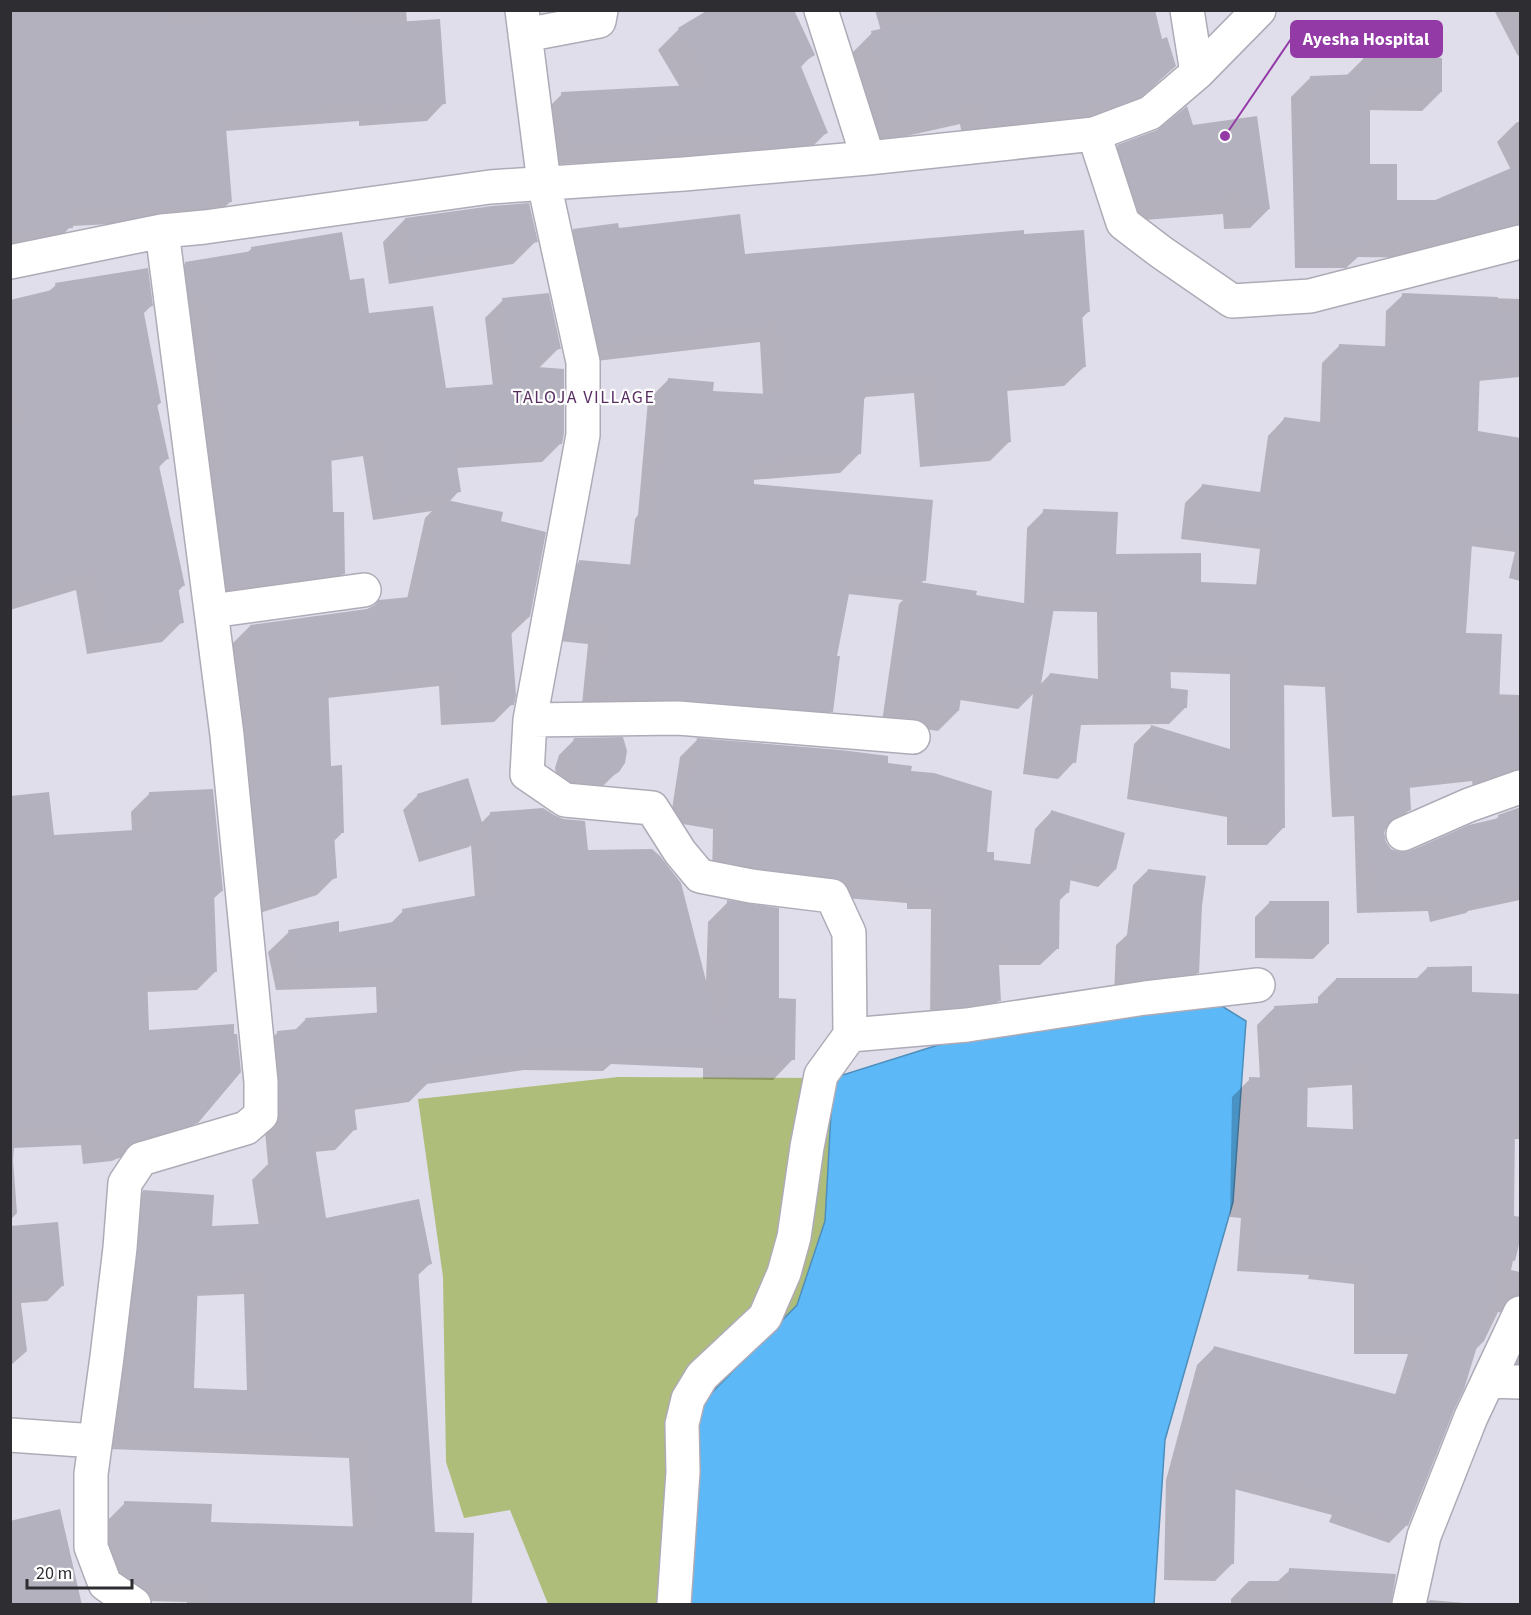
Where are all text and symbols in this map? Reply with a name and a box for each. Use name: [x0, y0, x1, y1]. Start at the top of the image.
callout: Ayesha Hospital: [1291, 21, 1442, 57]
text: Ayesha Hospital: [1302, 27, 1429, 52]
district label: TALOJA VILLAGE: [513, 385, 655, 410]
scale bar: [27, 1552, 132, 1590]
text: 20 m: [36, 1561, 72, 1586]

